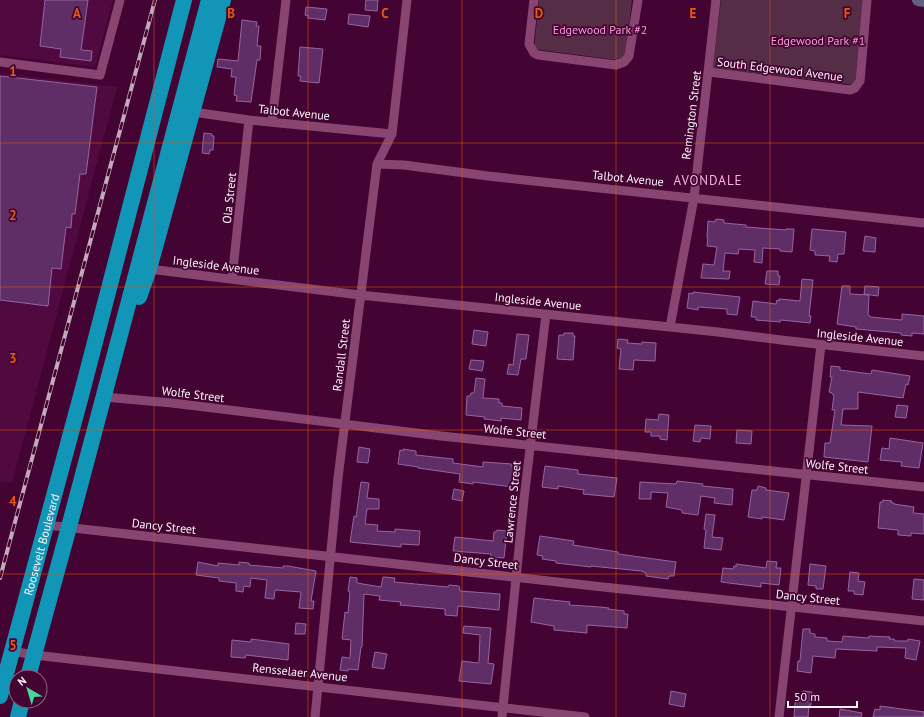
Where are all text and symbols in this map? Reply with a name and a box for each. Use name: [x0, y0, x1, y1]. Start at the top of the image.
text: A: [73, 5, 81, 22]
text: B: [227, 5, 235, 22]
text: C: [381, 5, 389, 22]
text: D: [535, 5, 543, 22]
text: E: [690, 5, 697, 22]
text: F: [844, 5, 851, 22]
park label: Edgewood Park #2: [553, 22, 647, 37]
park label: Edgewood Park #1: [771, 33, 865, 48]
street label: South Edgewood Avenue: [716, 54, 844, 84]
text: 1: [9, 63, 17, 80]
street label: Remington Street: [678, 70, 704, 160]
street label: Talbot Avenue: [257, 101, 331, 123]
street label: Talbot Avenue: [591, 167, 665, 189]
street label: Ola Street: [219, 172, 239, 224]
district label: AVONDALE: [673, 172, 743, 189]
text: 2: [9, 207, 17, 224]
street label: Ingleside Avenue: [172, 252, 260, 278]
street label: Ingleside Avenue: [494, 289, 582, 313]
street label: Randall Street: [329, 318, 353, 392]
street label: Ingleside Avenue: [816, 325, 904, 349]
text: 3: [9, 350, 17, 367]
street label: Wolfe Street: [161, 383, 225, 405]
street label: Wolfe Street: [483, 420, 547, 442]
street label: Wolfe Street: [805, 455, 869, 477]
street label: Lawrence Street: [500, 460, 524, 544]
street label: Roosevelt Boulevard: [20, 492, 62, 597]
text: 4: [9, 493, 17, 510]
street label: Dancy Street: [131, 515, 197, 537]
street label: Dancy Street: [453, 550, 519, 572]
street label: Dancy Street: [775, 586, 841, 608]
text: 5: [9, 637, 17, 654]
street label: Rensselaer Avenue: [252, 660, 348, 684]
north arrow: [8, 669, 48, 709]
text: N: [15, 673, 29, 689]
scale bar: [788, 683, 857, 709]
text: 50 m: [794, 689, 820, 704]

